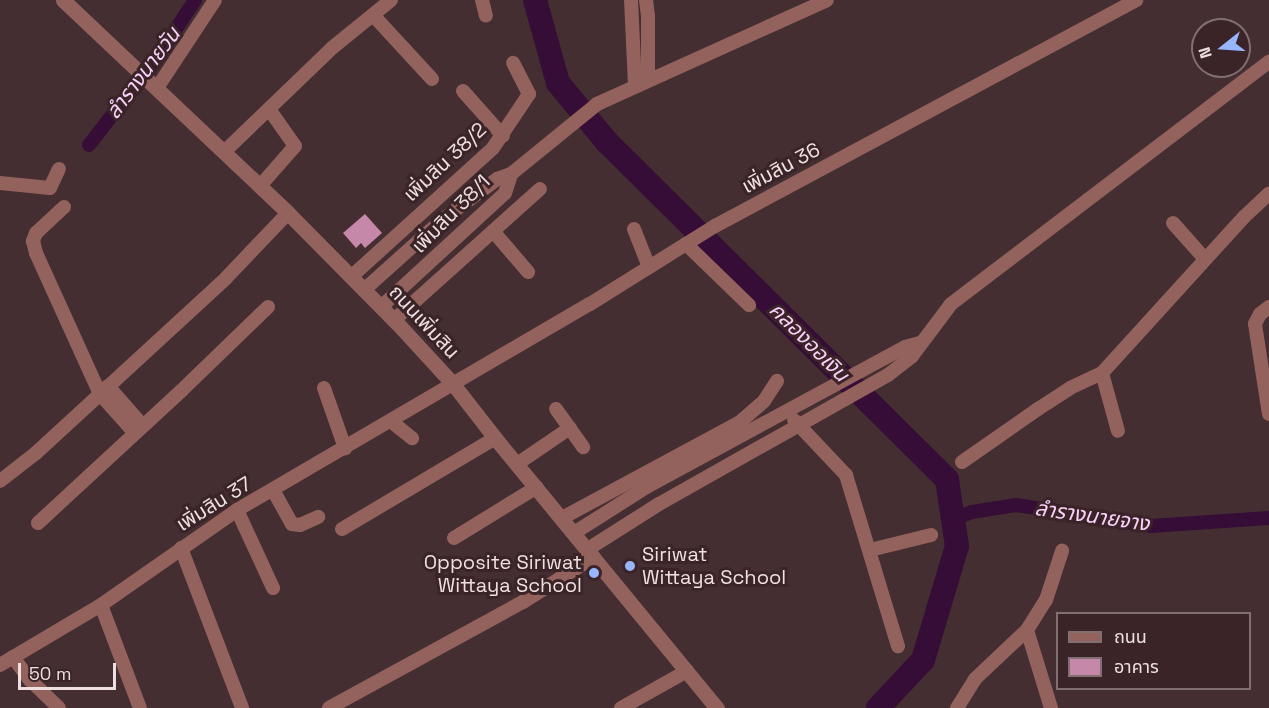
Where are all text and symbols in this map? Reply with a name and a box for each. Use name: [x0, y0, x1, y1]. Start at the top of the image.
north arrow: [1191, 18, 1251, 78]
water label: ลำรางนายวัน: [101, 22, 185, 124]
text: N: [1194, 45, 1217, 61]
street label: เพิ่มสิน 38/2: [399, 118, 491, 206]
street label: เพิ่มสิน 36: [738, 137, 824, 199]
street label: เพิ่มสิน 38/1: [407, 170, 495, 258]
street label: ถนนเพิ่มสิน: [384, 280, 464, 364]
water label: คลองออเงิน: [764, 297, 854, 387]
street label: เพิ่มสิน 37: [172, 472, 256, 536]
water label: ลำรางนายจาง: [1033, 495, 1151, 537]
place label: Siriwat Wittaya School: [642, 542, 786, 589]
place label: Opposite Siriwat Wittaya School: [424, 550, 582, 597]
marker: Siriwat Wittaya School: [623, 559, 637, 573]
marker: Opposite Siriwat Wittaya School: [587, 566, 601, 580]
legend: [1056, 612, 1251, 690]
text: ถนน: [1114, 625, 1147, 648]
scale bar: [21, 651, 118, 689]
text: อาคาร: [1114, 655, 1159, 678]
text: 50 m: [29, 662, 71, 685]

